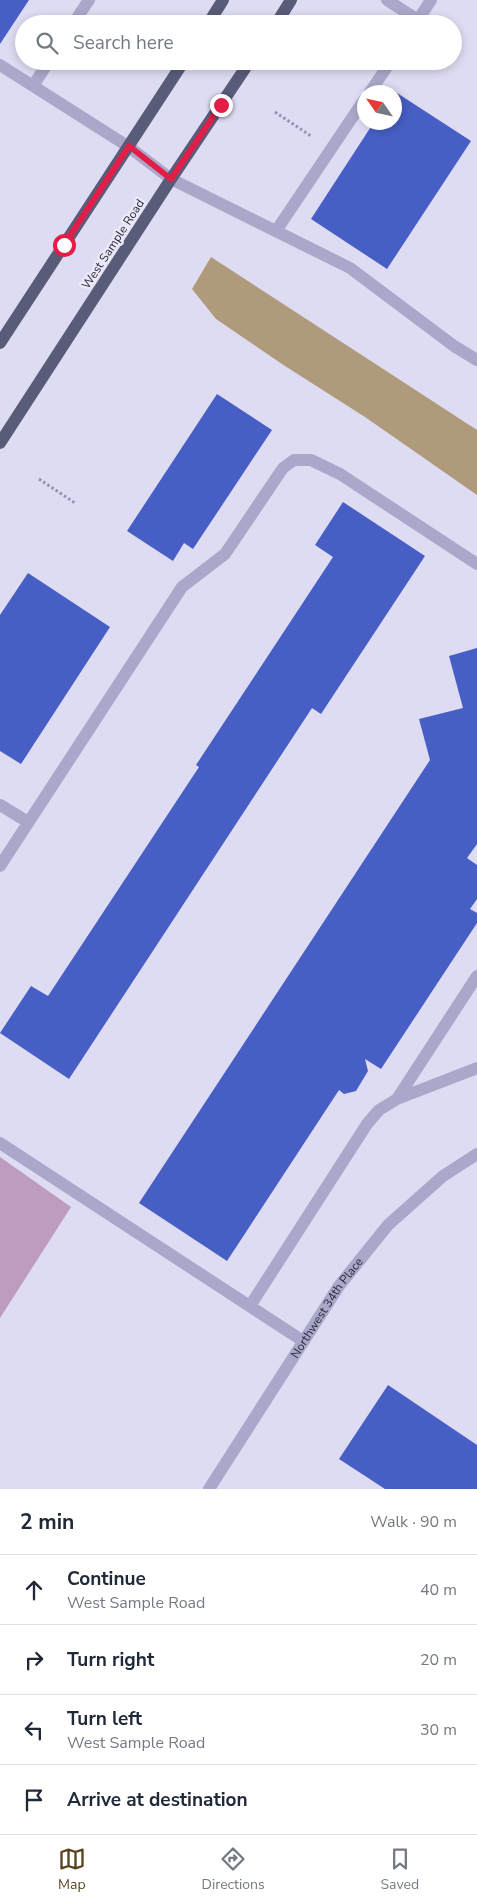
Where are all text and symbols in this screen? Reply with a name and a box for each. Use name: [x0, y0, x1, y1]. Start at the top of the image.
search box: [15, 15, 462, 70]
icon: search: [33, 29, 61, 57]
text: Search here: [73, 30, 174, 56]
north arrow: [357, 85, 402, 130]
route end: [210, 94, 233, 117]
street label: West Sample Road: [78, 196, 148, 292]
route start: [53, 234, 76, 257]
street label: Northwest 34th Place: [287, 1254, 367, 1361]
text: 2 min: [20, 1508, 74, 1536]
text: Walk · 90 m: [370, 1511, 457, 1533]
text: Continue: [67, 1566, 146, 1592]
icon: ahead: [20, 1576, 48, 1604]
text: 40 m: [420, 1579, 457, 1601]
text: West Sample Road: [67, 1592, 205, 1614]
icon: right: [20, 1646, 48, 1674]
text: Turn right: [67, 1647, 154, 1673]
text: 20 m: [420, 1649, 457, 1671]
text: Turn left: [67, 1706, 142, 1732]
icon: left: [20, 1716, 48, 1744]
text: 30 m: [420, 1719, 457, 1741]
text: West Sample Road: [67, 1732, 205, 1754]
icon: arrive: [20, 1786, 48, 1814]
text: Arrive at destination: [67, 1787, 248, 1813]
tab: Map: [58, 1845, 86, 1894]
tab: Directions: [202, 1845, 265, 1894]
tab: Saved: [380, 1845, 419, 1894]

